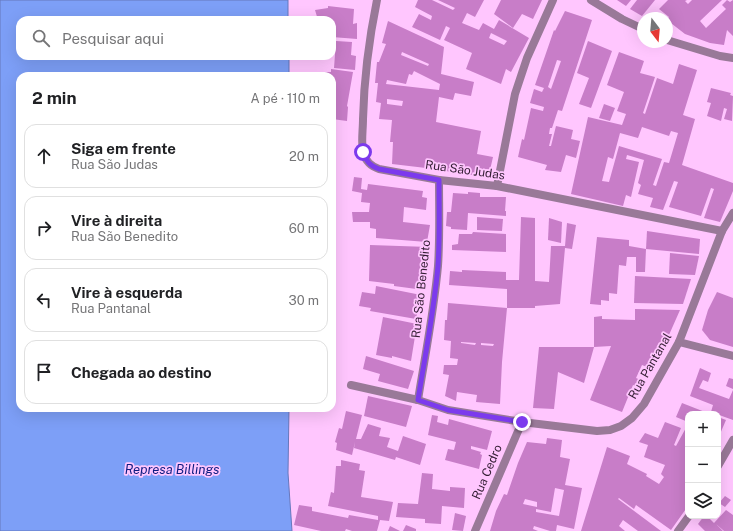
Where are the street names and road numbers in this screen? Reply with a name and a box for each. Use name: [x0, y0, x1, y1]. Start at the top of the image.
street label: Rua São Judas: [424, 157, 506, 183]
street label: Rua São Benedito: [409, 239, 433, 339]
street label: Rua Pantanal: [625, 330, 675, 401]
street label: Rua Cedro: [469, 442, 505, 502]

